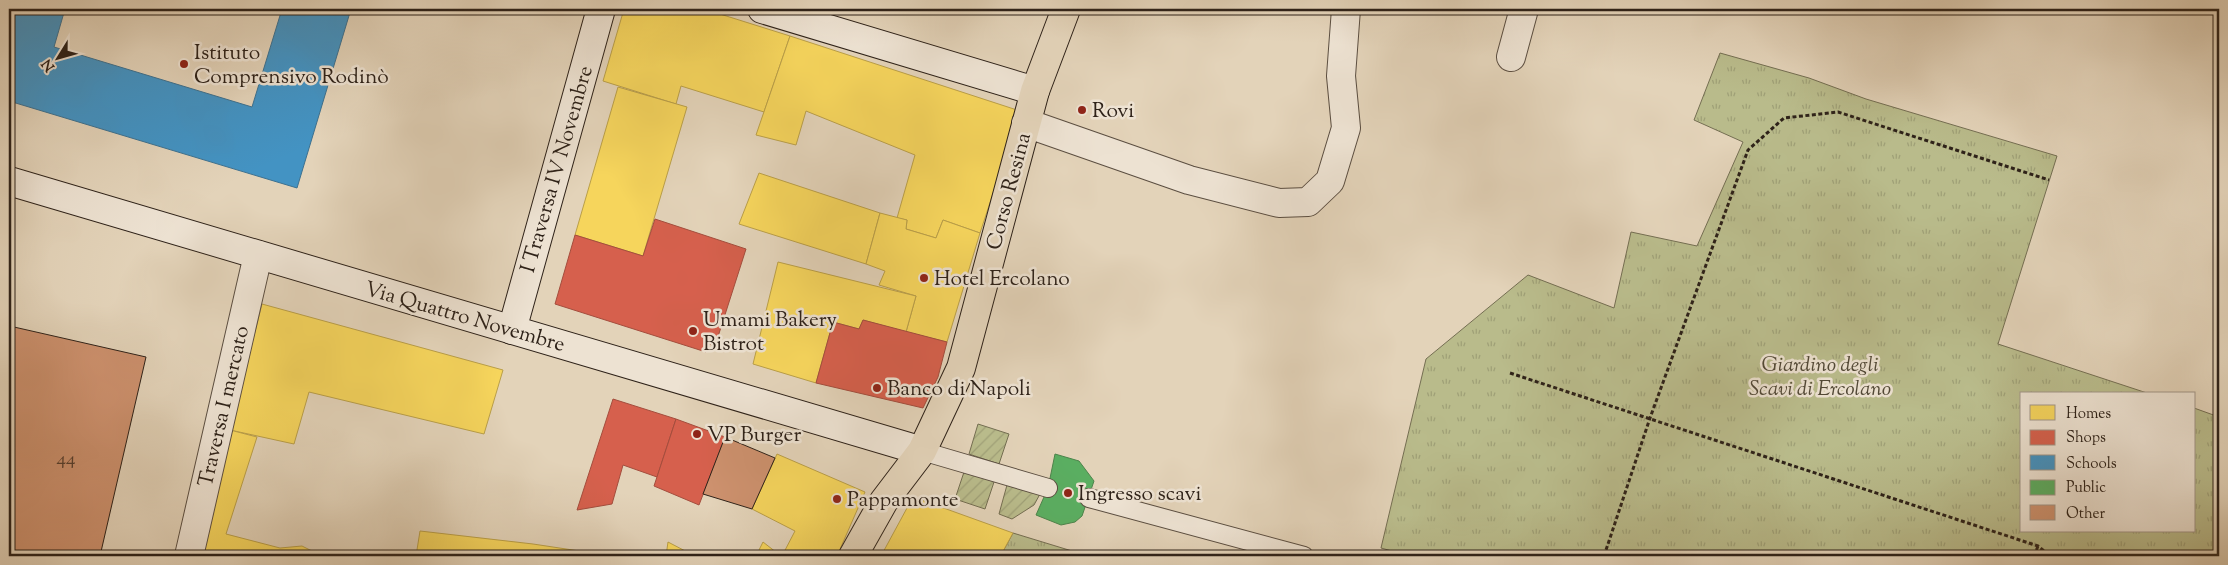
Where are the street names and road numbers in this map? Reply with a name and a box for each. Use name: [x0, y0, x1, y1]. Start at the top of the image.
street label: I Traversa IV Novembre: [514, 63, 602, 277]
street label: Corso Resina: [980, 129, 1040, 254]
street label: Via Quattro Novembre: [361, 275, 568, 361]
street label: Traversa I mercato: [192, 323, 258, 490]

